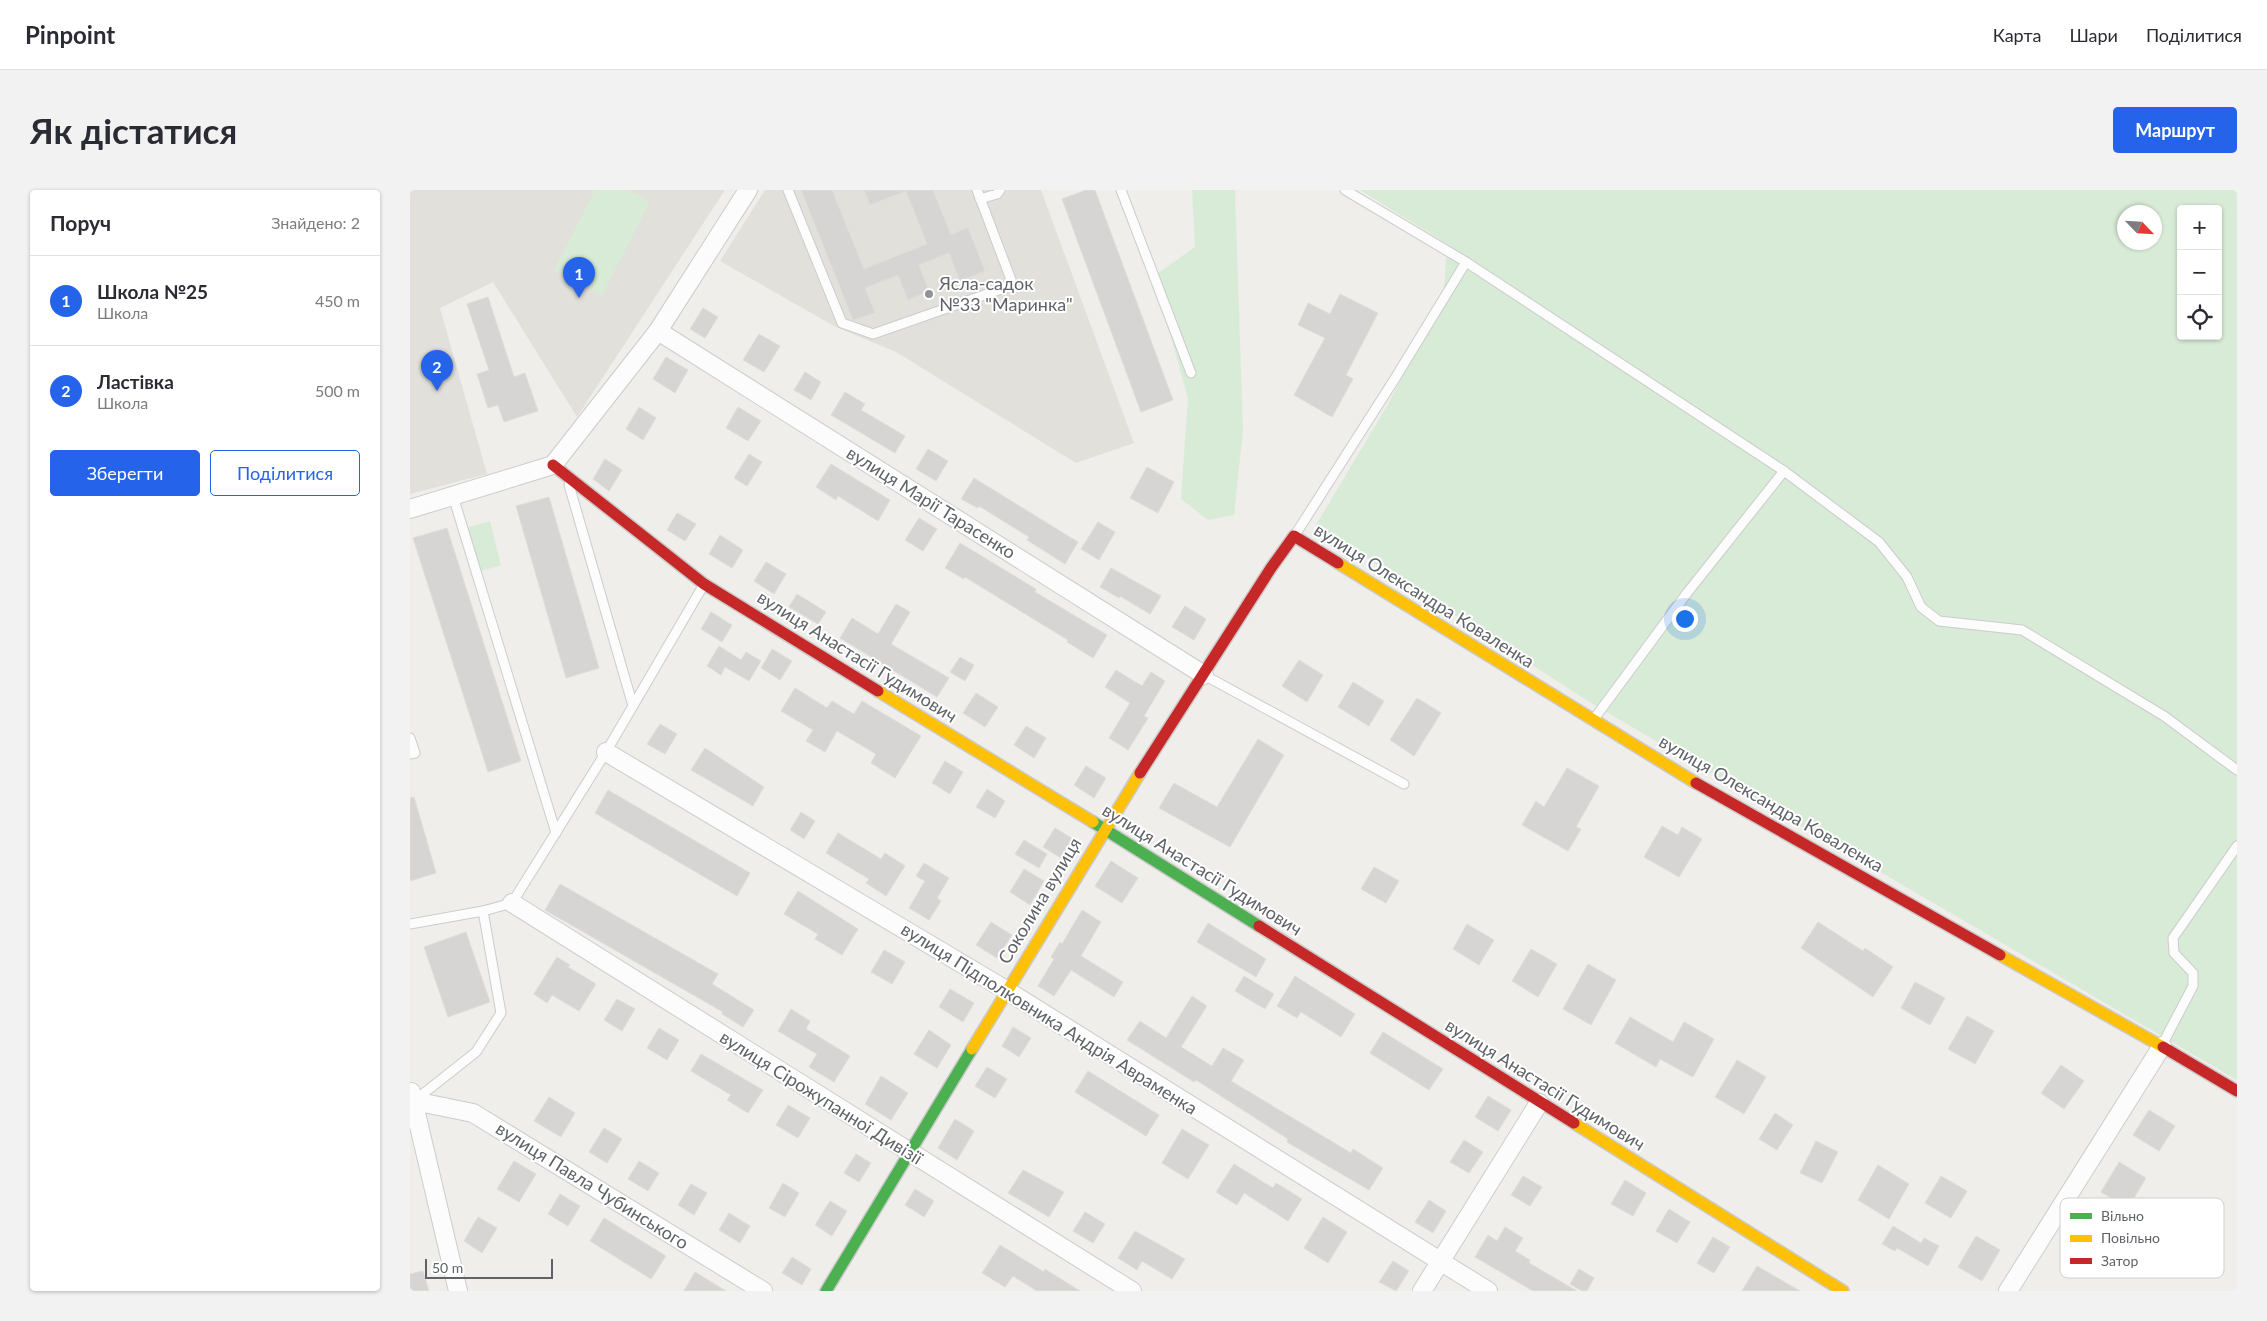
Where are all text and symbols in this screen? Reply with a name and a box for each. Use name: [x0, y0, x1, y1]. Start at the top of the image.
text: Pinpoint: [25, 20, 115, 49]
text: Карта: [1993, 24, 2041, 46]
text: Шари: [2069, 24, 2118, 46]
text: Поділитися: [2146, 24, 2242, 46]
button: Маршрут: [2113, 107, 2237, 153]
text: Як дістатися: [30, 109, 237, 151]
north arrow: [2117, 205, 2162, 250]
map controls: [2177, 205, 2222, 340]
button: +: [2177, 205, 2222, 250]
text: Поруч: [50, 210, 111, 235]
text: Знайдено: 2: [271, 213, 360, 232]
button: −: [2177, 250, 2222, 295]
pin: 1: [563, 257, 595, 298]
place label: Ясла-садок №33 "Маринка": [938, 272, 1073, 315]
text: Школа №25: [97, 280, 208, 303]
marker: Ясла-садок №33 "Маринка": [923, 288, 935, 300]
text: 1: [61, 291, 71, 310]
text: 450 m: [315, 291, 360, 310]
button: locate: [2177, 295, 2222, 340]
text: Школа: [97, 303, 148, 322]
pin: 2: [421, 350, 453, 391]
text: Ластівка: [97, 370, 174, 393]
text: 2: [61, 381, 71, 400]
text: 500 m: [315, 381, 360, 400]
text: Школа: [97, 393, 148, 412]
street label: вулиця Марії Тарасенко: [843, 441, 1020, 563]
button: Зберегти: [50, 450, 200, 496]
button: Поділитися: [210, 450, 360, 496]
street label: вулиця Олександра Коваленка: [1310, 518, 1539, 672]
street label: вулиця Анастасії Гудимович: [754, 586, 961, 727]
your location: [1672, 606, 1698, 632]
street label: вулиця Олександра Коваленка: [1655, 730, 1888, 876]
street label: вулиця Анастасії Гудимович: [1099, 799, 1306, 940]
street label: Соколина вулиця: [993, 833, 1085, 968]
street label: вулиця Підполковника Андрія Авраменка: [897, 917, 1202, 1119]
street label: вулиця Анастасії Гудимович: [1442, 1014, 1649, 1155]
street label: вулиця Сірожупанної Дивізії: [716, 1026, 928, 1169]
street label: вулиця Павла Чубинського: [492, 1117, 693, 1254]
legend: [2060, 1198, 2224, 1278]
text: Вільно: [2101, 1207, 2144, 1224]
text: Повільно: [2101, 1229, 2160, 1246]
text: Затор: [2101, 1252, 2138, 1269]
scale bar: [425, 1256, 552, 1279]
text: 50 m: [432, 1259, 463, 1276]

